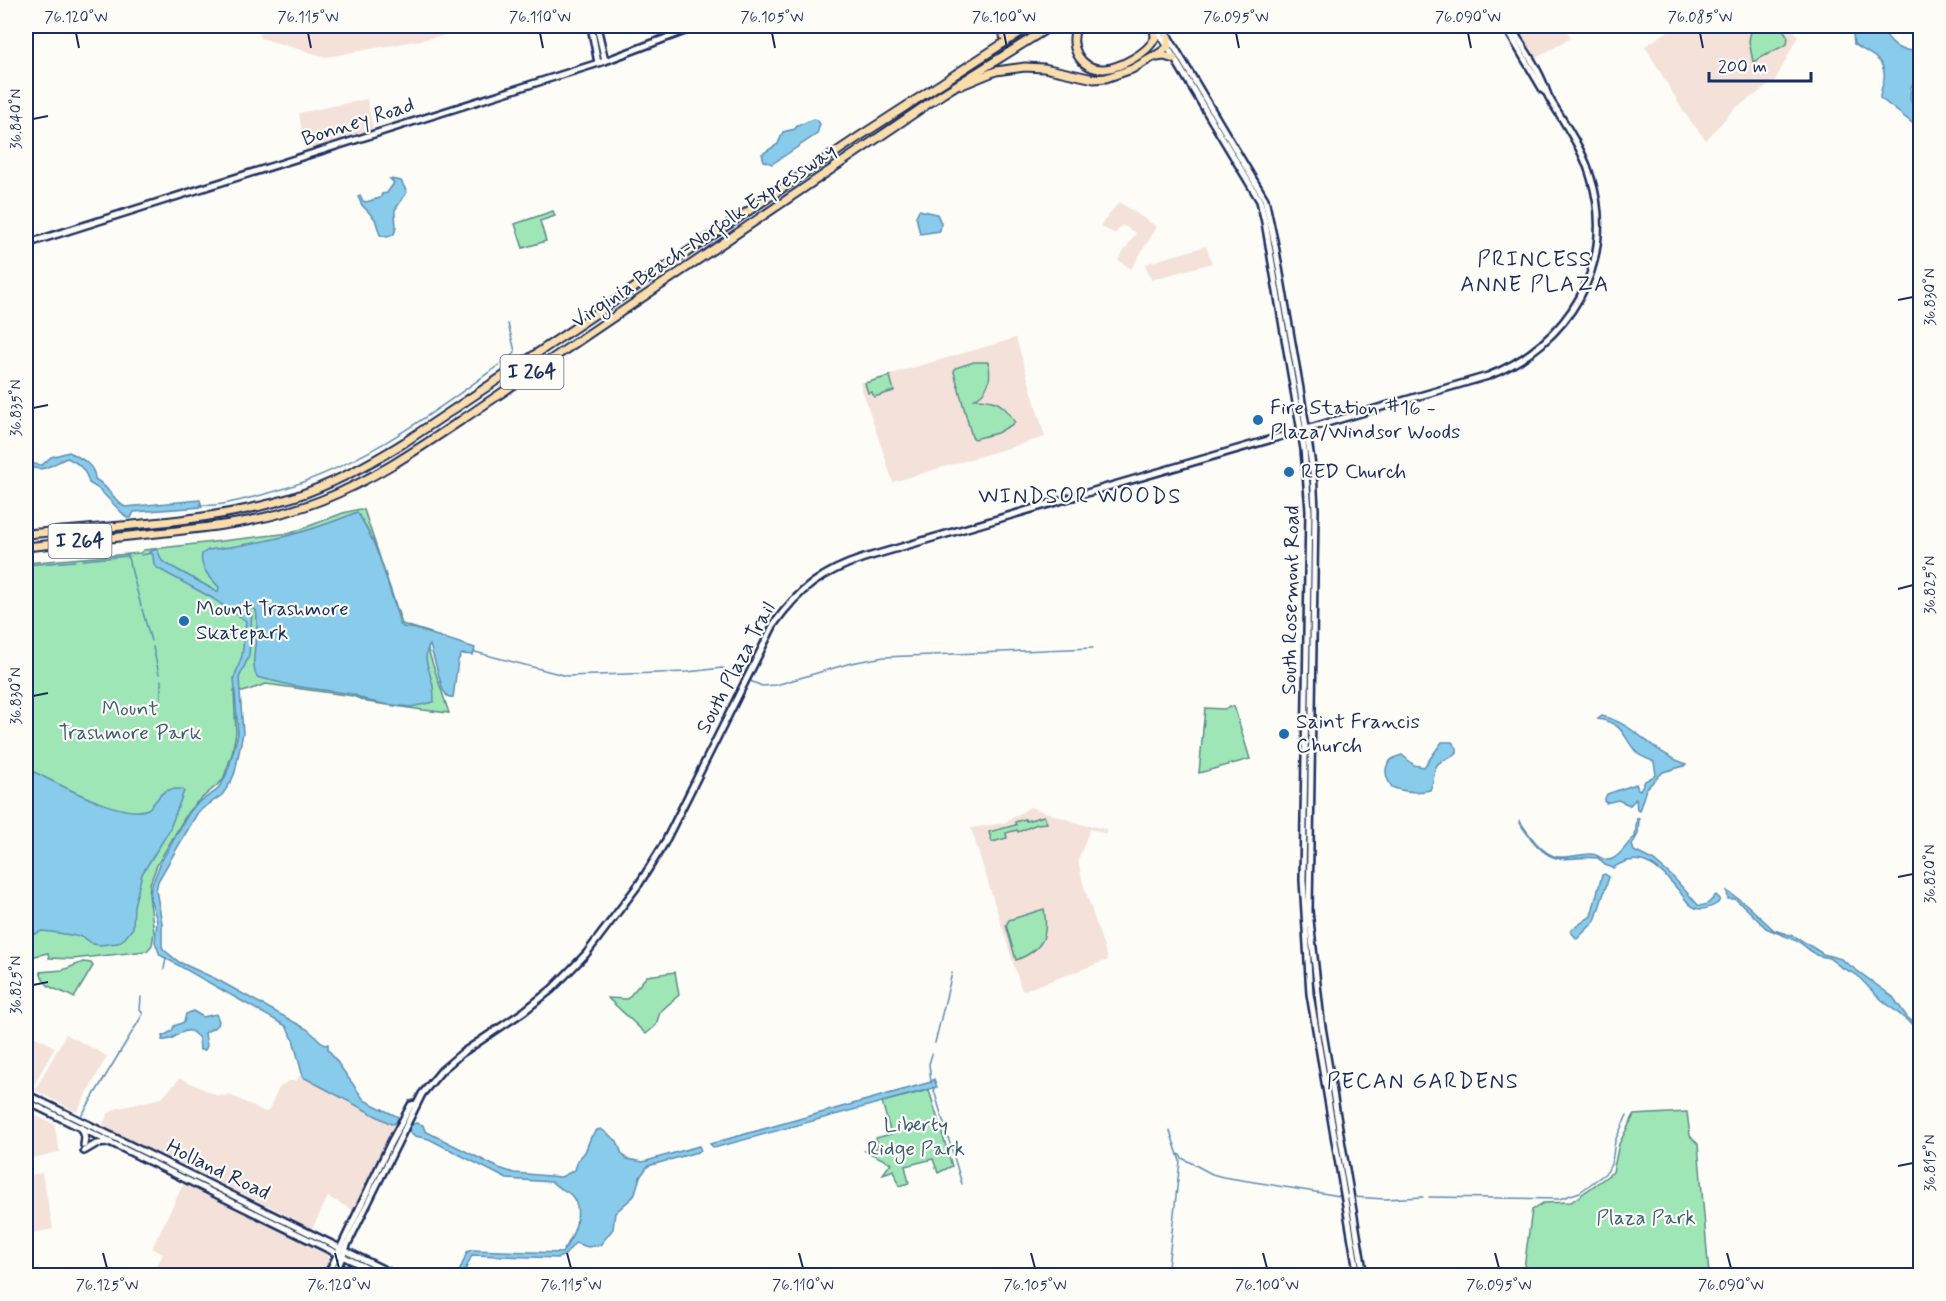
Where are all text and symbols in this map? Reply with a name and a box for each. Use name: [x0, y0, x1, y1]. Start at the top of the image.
text: 76.120°W: [44, 8, 108, 28]
text: 76.115°W: [277, 8, 339, 28]
text: 76.110°W: [509, 8, 571, 28]
text: 76.105°W: [740, 8, 804, 28]
text: 76.100°W: [972, 8, 1036, 28]
text: 76.095°W: [1203, 8, 1269, 28]
text: 76.090°W: [1435, 8, 1501, 28]
text: 76.085°W: [1668, 8, 1732, 28]
scale bar: [1709, 45, 1811, 83]
text: 200 m: [1718, 55, 1767, 79]
text: 36.840°N: [7, 89, 27, 149]
street label: Bonney Road: [298, 91, 418, 153]
street label: Virginia Beach-Norfolk Expressway: [566, 137, 843, 337]
district label: PRINCESS ANNE PLAZA: [1460, 246, 1610, 299]
text: 36.830°N: [1921, 268, 1941, 326]
road number: I 264: [500, 355, 564, 389]
text: 36.835°N: [7, 380, 27, 436]
place label: Fire Station #16 - Plaza/Windsor Woods: [1270, 394, 1460, 446]
marker: Fire Station #16 - Plaza/Windsor Woods: [1251, 413, 1265, 427]
place label: RED Church: [1301, 458, 1406, 486]
marker: RED Church: [1282, 465, 1296, 479]
district label: WINDSOR WOODS: [978, 483, 1182, 511]
street label: South Rosemont Road: [1275, 505, 1307, 695]
road number: I 264: [48, 524, 112, 558]
text: 36.825°N: [1921, 556, 1941, 614]
place label: Mount Trashmore Skatepark: [196, 595, 349, 647]
street label: South Plaza Trail: [690, 597, 782, 739]
marker: Mount Trashmore Skatepark: [177, 614, 191, 628]
text: 36.830°N: [7, 667, 27, 725]
park label: Mount Trashmore Park: [58, 695, 202, 747]
place label: Saint Francis Church: [1296, 708, 1420, 760]
marker: Saint Francis Church: [1277, 727, 1291, 741]
text: 36.820°N: [1921, 844, 1941, 904]
text: 36.825°N: [7, 956, 27, 1014]
district label: PECAN GARDENS: [1327, 1068, 1519, 1096]
park label: Liberty Ridge Park: [867, 1111, 965, 1164]
street label: Holland Road: [161, 1133, 275, 1207]
text: 36.815°N: [1921, 1135, 1941, 1191]
park label: Plaza Park: [1596, 1204, 1696, 1232]
text: 76.125°W: [76, 1276, 138, 1296]
text: 76.120°W: [307, 1276, 371, 1296]
text: 76.115°W: [540, 1276, 602, 1296]
text: 76.110°W: [772, 1276, 834, 1296]
text: 76.105°W: [1003, 1276, 1067, 1296]
text: 76.100°W: [1235, 1276, 1299, 1296]
text: 76.095°W: [1466, 1276, 1532, 1296]
text: 76.090°W: [1698, 1276, 1764, 1296]

